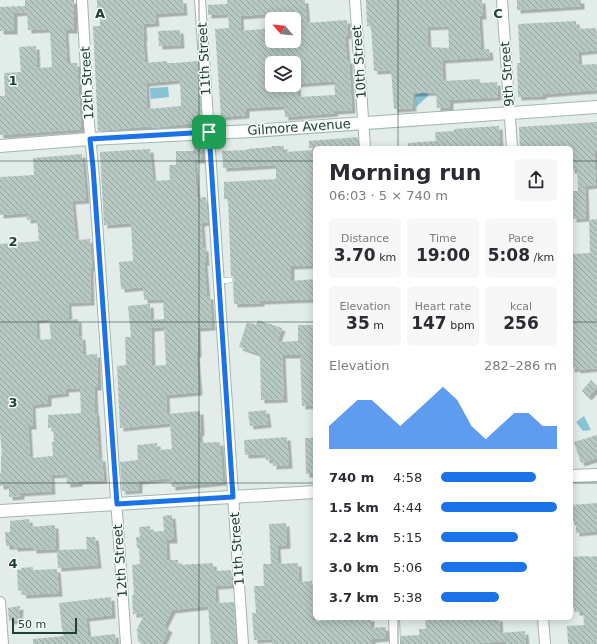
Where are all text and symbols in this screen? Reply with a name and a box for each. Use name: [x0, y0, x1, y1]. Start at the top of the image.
text: A: [95, 6, 105, 21]
text: C: [493, 6, 503, 21]
north arrow: [265, 12, 301, 48]
map controls: [265, 12, 301, 92]
street label: 11th Street: [195, 22, 213, 96]
street label: 10th Street: [349, 25, 369, 99]
street label: 9th Street: [497, 41, 517, 107]
street label: 12th Street: [78, 46, 96, 120]
button: layers: [265, 56, 301, 92]
text: 1: [8, 73, 18, 88]
pin: [192, 115, 226, 149]
street label: Gilmore Avenue: [247, 116, 351, 138]
icon: arrive: [198, 121, 220, 143]
button: share: [515, 159, 557, 201]
text: Morning run: [329, 160, 481, 185]
text: 06:03 · 5 × 740 m: [329, 188, 448, 203]
text: Distance: [341, 232, 389, 245]
text: Time: [430, 232, 456, 245]
text: Pace: [508, 232, 534, 245]
text: 2: [8, 234, 18, 249]
text: 3.70: [334, 245, 376, 265]
text: 19:00: [416, 245, 470, 265]
text: 5:08: [488, 245, 530, 265]
text: km: [376, 251, 396, 264]
text: /km: [530, 251, 554, 264]
text: Elevation: [339, 300, 391, 313]
text: Heart rate: [415, 300, 471, 313]
text: kcal: [510, 300, 532, 313]
text: 35: [346, 313, 370, 333]
text: 147: [411, 313, 447, 333]
text: 256: [503, 313, 539, 333]
text: m: [370, 319, 384, 332]
text: bpm: [447, 319, 475, 332]
text: Elevation: [329, 358, 389, 373]
text: 282–286 m: [484, 358, 557, 373]
text: 3: [8, 395, 18, 410]
text: 740 m: [329, 470, 374, 485]
text: 4:58: [393, 470, 422, 485]
text: 1.5 km: [329, 500, 379, 515]
text: 4:44: [393, 500, 422, 515]
street label: 11th Street: [227, 512, 247, 586]
street label: 12th Street: [110, 524, 130, 598]
text: 2.2 km: [329, 530, 379, 545]
text: 5:15: [393, 530, 422, 545]
text: 4: [8, 556, 18, 571]
text: 3.0 km: [329, 560, 379, 575]
text: 5:06: [393, 560, 422, 575]
text: 3.7 km: [329, 590, 379, 605]
text: 5:38: [393, 590, 422, 605]
scale bar: [12, 616, 77, 635]
text: 50 m: [18, 618, 46, 631]

